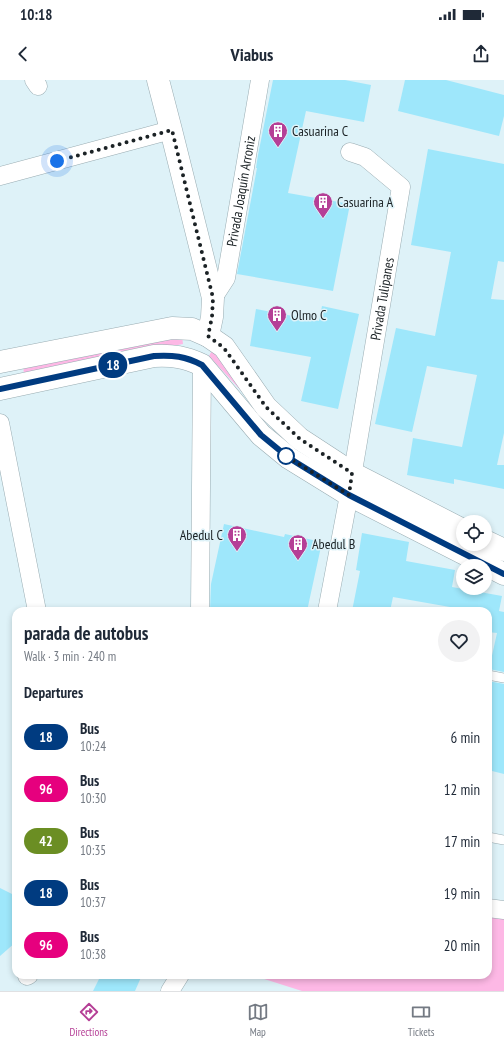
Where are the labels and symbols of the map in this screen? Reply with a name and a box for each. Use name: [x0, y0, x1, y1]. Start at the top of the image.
building icon: Casuarina C: [267, 120, 289, 148]
place label: Casuarina C: [292, 122, 349, 140]
street label: Privada Joaquín Arroniz: [223, 134, 259, 248]
your location: [47, 151, 67, 171]
building icon: Casuarina A: [312, 191, 334, 219]
place label: Casuarina A: [337, 193, 393, 211]
street label: Privada Tulipanes: [366, 256, 398, 342]
building icon: Olmo C: [266, 304, 288, 332]
place label: Olmo C: [291, 306, 327, 324]
line badge: 18: [95, 352, 131, 378]
unlabelled marker: [277, 447, 295, 465]
building icon: Abedul C: [226, 524, 248, 552]
place label: Abedul C: [180, 526, 224, 544]
building icon: Abedul B: [287, 533, 309, 561]
place label: Abedul B: [312, 535, 355, 553]

